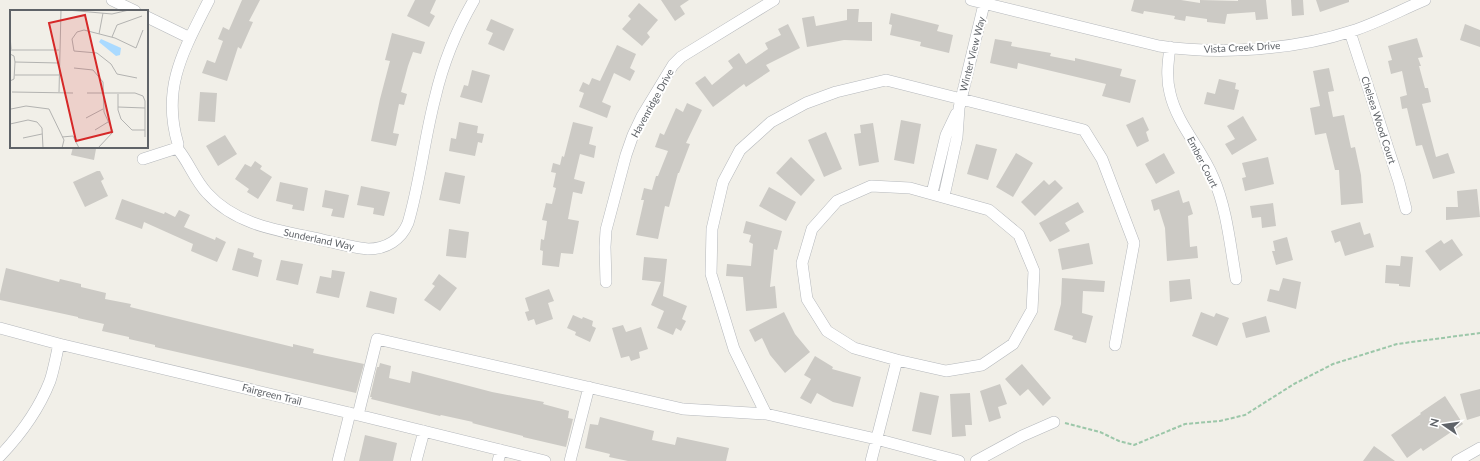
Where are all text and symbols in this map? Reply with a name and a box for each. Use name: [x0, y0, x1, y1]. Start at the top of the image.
inset map: [10, 10, 148, 148]
street label: Winter View Way: [957, 14, 987, 93]
street label: Vista Creek Drive: [1203, 39, 1281, 55]
street label: Havenridge Drive: [628, 67, 676, 139]
street label: Chelsea Wood Court: [1359, 75, 1399, 166]
street label: Ember Court: [1185, 134, 1221, 190]
street label: Sunderland Way: [283, 226, 356, 253]
street label: Fairgreen Trail: [241, 381, 303, 407]
north arrow: [1424, 405, 1464, 445]
text: N: [1426, 417, 1441, 428]

